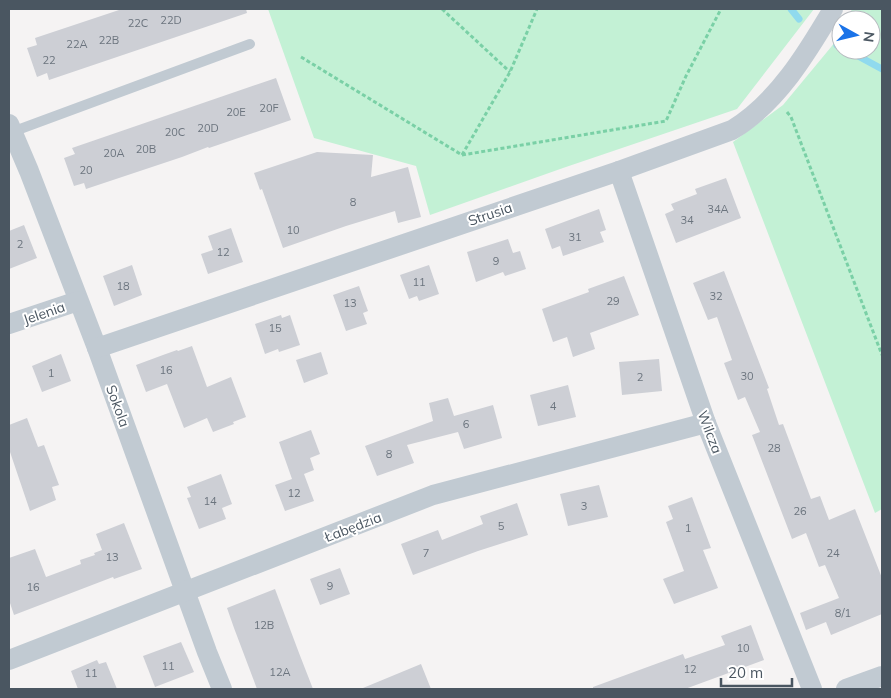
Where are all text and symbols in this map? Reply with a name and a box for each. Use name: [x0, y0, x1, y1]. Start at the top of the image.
north arrow: [831, 10, 881, 60]
house number: 22D: [160, 13, 182, 27]
house number: 22C: [128, 16, 148, 30]
text: N: [859, 30, 879, 43]
house number: 22B: [99, 33, 119, 47]
house number: 22A: [66, 37, 88, 51]
house number: 22: [42, 53, 56, 67]
house number: 20F: [259, 101, 279, 115]
house number: 20E: [226, 105, 246, 119]
house number: 20D: [197, 121, 219, 135]
house number: 20C: [165, 125, 185, 139]
house number: 20B: [136, 142, 156, 156]
house number: 20A: [103, 146, 125, 160]
house number: 20: [79, 163, 93, 177]
house number: 8: [350, 195, 357, 209]
street label: Strusia: [466, 198, 514, 230]
house number: 34A: [707, 202, 729, 216]
house number: 34: [680, 213, 694, 227]
house number: 10: [286, 223, 300, 237]
house number: 31: [568, 230, 582, 244]
house number: 2: [17, 237, 24, 251]
house number: 12: [216, 245, 230, 259]
house number: 9: [493, 254, 499, 268]
house number: 11: [412, 275, 426, 289]
house number: 18: [116, 279, 130, 293]
house number: 32: [709, 289, 723, 303]
house number: 29: [606, 294, 620, 308]
house number: 13: [343, 296, 357, 310]
street label: Jelenia: [21, 297, 67, 329]
house number: 15: [268, 321, 282, 335]
house number: 16: [159, 363, 173, 377]
house number: 1: [48, 366, 54, 380]
house number: 30: [740, 369, 754, 383]
house number: 2: [637, 370, 644, 384]
street label: Sokola: [102, 382, 134, 430]
house number: 4: [550, 399, 557, 413]
street label: Wilcza: [694, 408, 726, 456]
house number: 6: [463, 417, 470, 431]
house number: 28: [767, 441, 781, 455]
house number: 8: [386, 447, 393, 461]
house number: 12: [287, 486, 301, 500]
house number: 14: [203, 494, 217, 508]
house number: 3: [581, 499, 587, 513]
house number: 26: [793, 504, 807, 518]
street label: Łabędzia: [321, 508, 384, 546]
house number: 5: [498, 519, 505, 533]
house number: 1: [685, 521, 691, 535]
house number: 7: [423, 546, 429, 560]
house number: 24: [826, 546, 840, 560]
house number: 13: [105, 550, 119, 564]
house number: 9: [327, 579, 333, 593]
house number: 16: [26, 580, 40, 594]
house number: 8/1: [835, 606, 851, 620]
house number: 12B: [254, 618, 274, 632]
house number: 10: [736, 641, 750, 655]
scale bar: [721, 656, 792, 688]
house number: 11: [161, 659, 175, 673]
house number: 12: [683, 662, 697, 676]
text: 20 m: [728, 663, 763, 682]
house number: 12A: [269, 665, 291, 679]
house number: 11: [84, 666, 98, 680]

